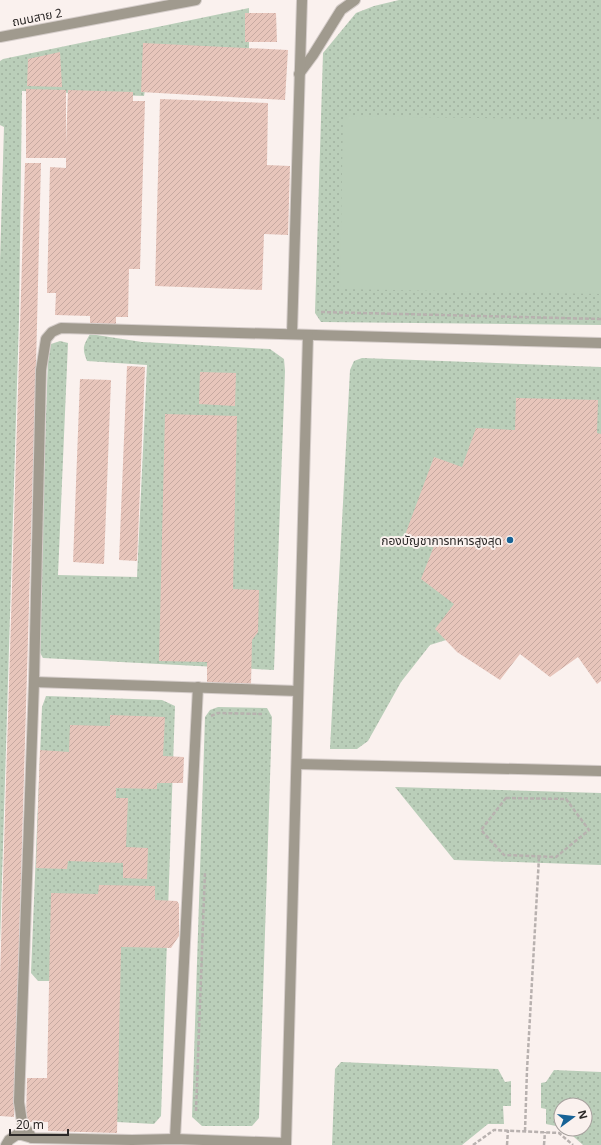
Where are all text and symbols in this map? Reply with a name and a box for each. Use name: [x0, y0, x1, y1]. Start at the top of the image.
street label: ถนนสาย 2: [10, 4, 64, 30]
place label: กองบัญชาการทหารสูงสุด: [381, 532, 502, 549]
marker: กองบัญชาการทหารสูงสุด: [505, 535, 515, 545]
north arrow: [553, 1097, 593, 1137]
text: N: [575, 1108, 592, 1121]
scale bar: [10, 1111, 68, 1137]
text: 20 m: [16, 1116, 44, 1133]

